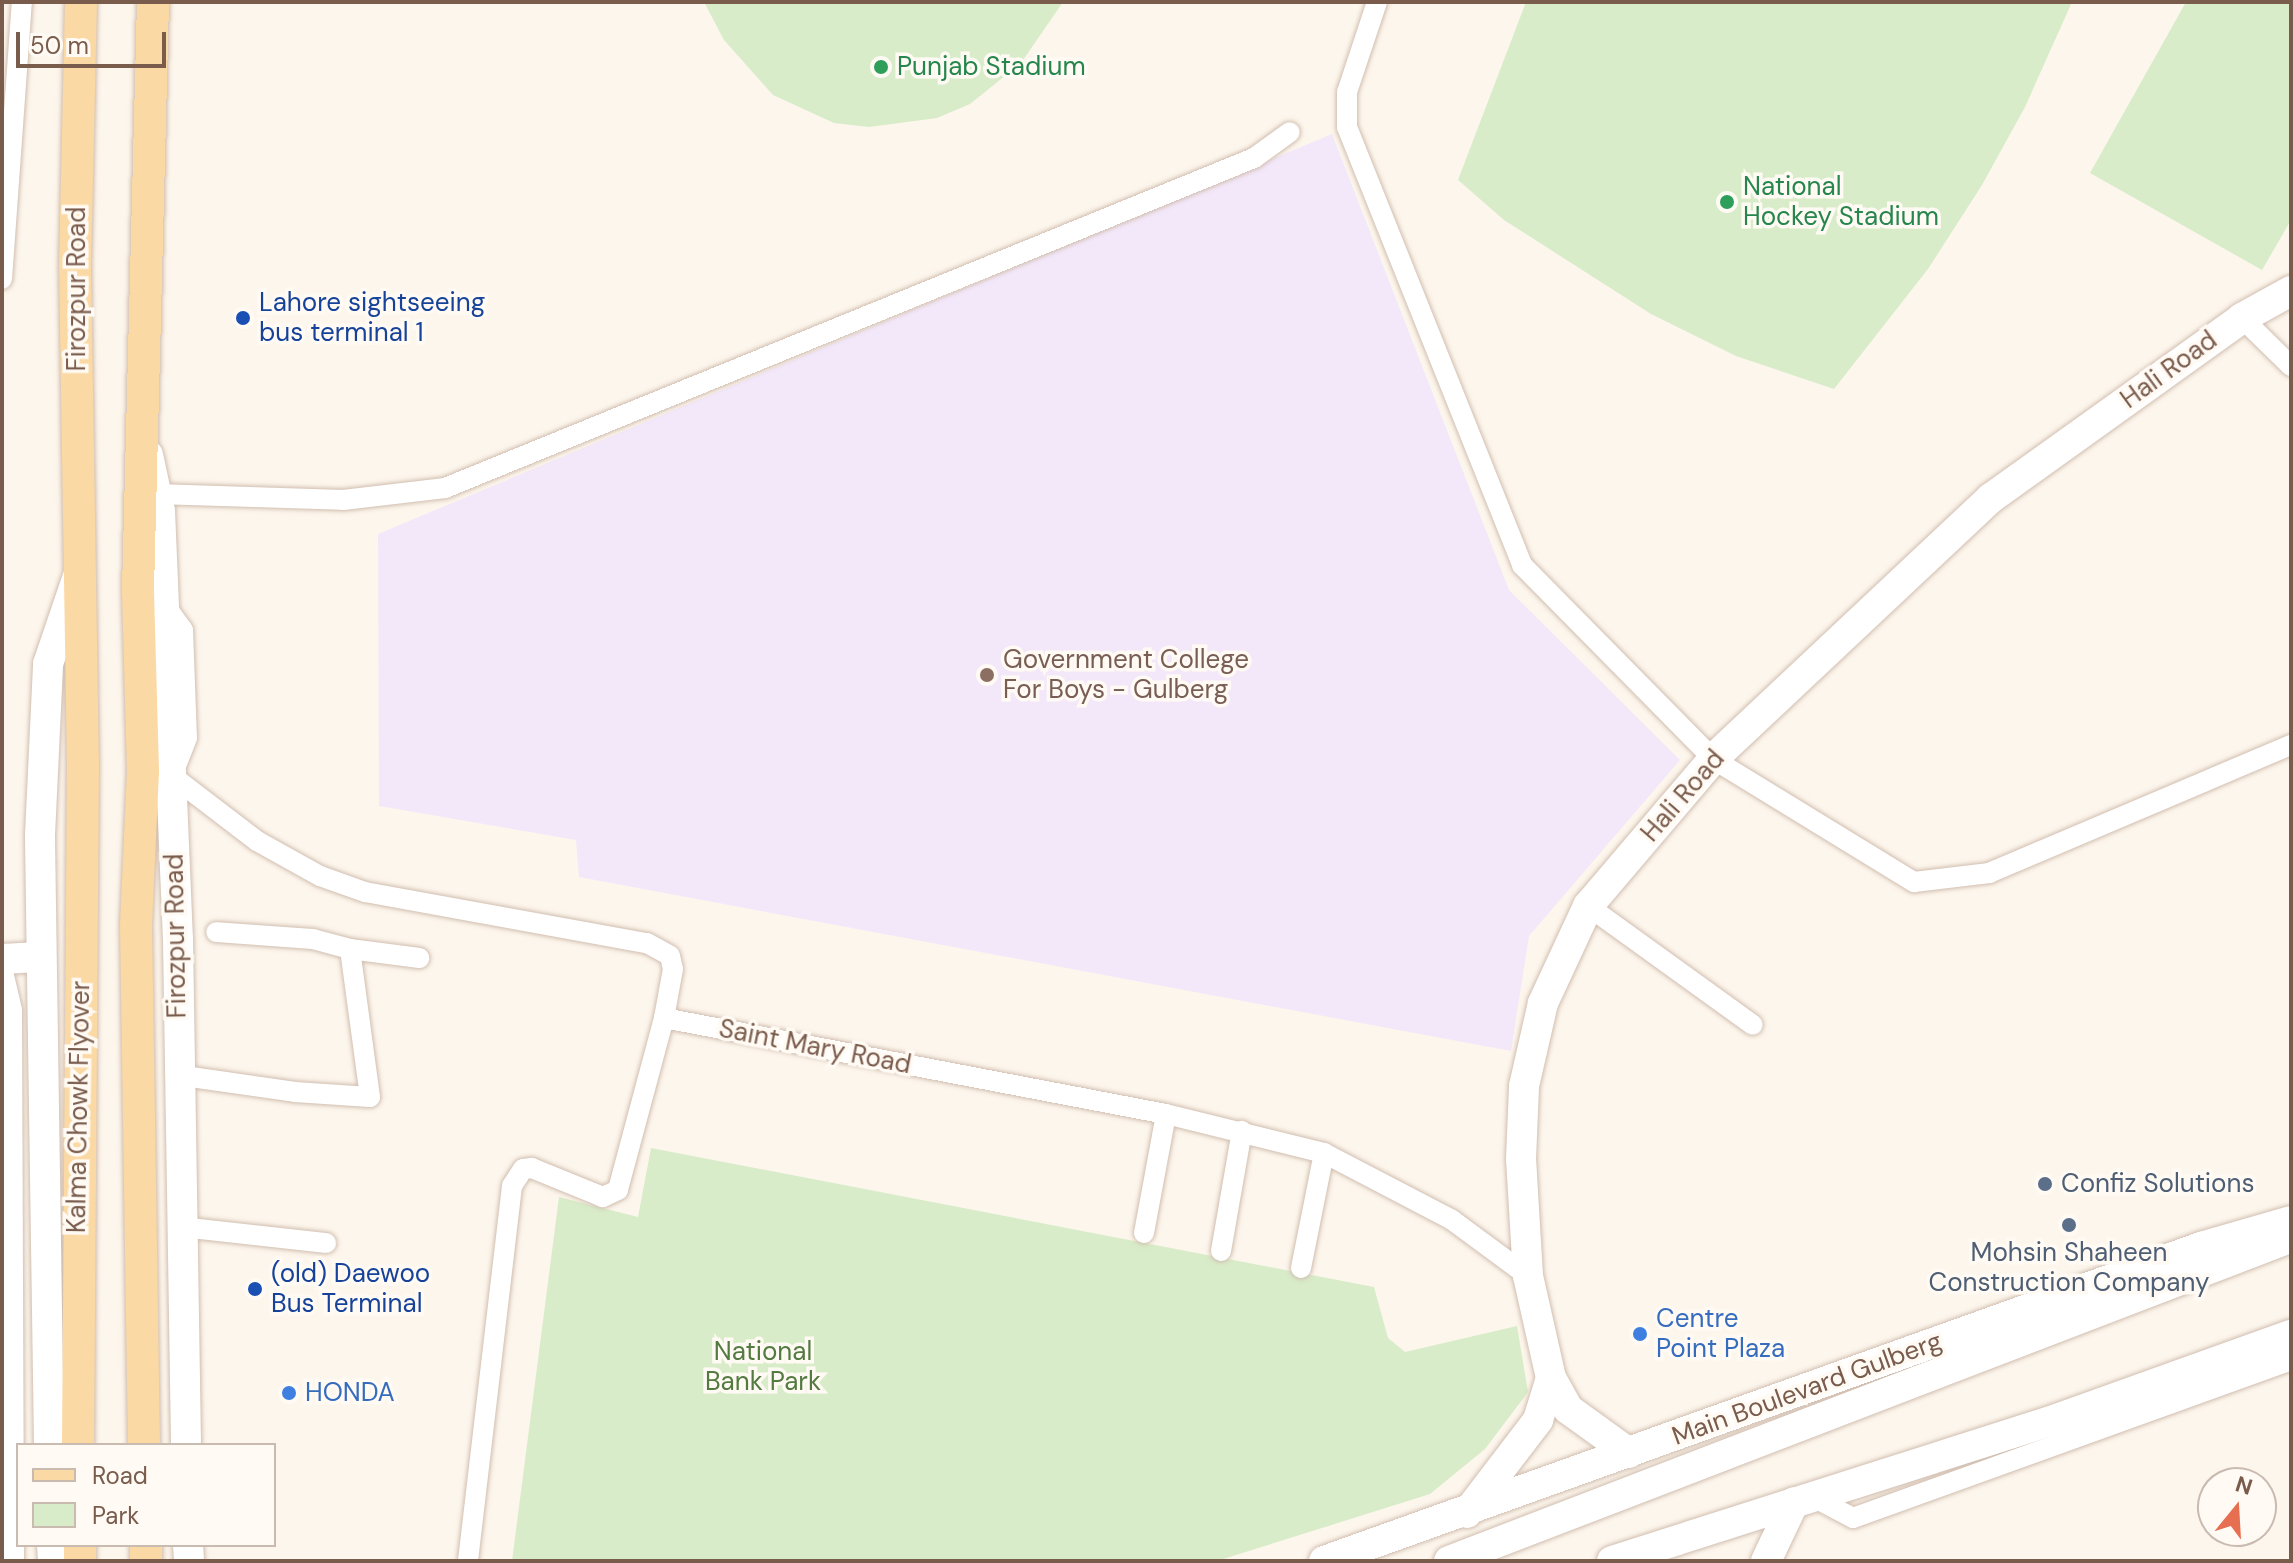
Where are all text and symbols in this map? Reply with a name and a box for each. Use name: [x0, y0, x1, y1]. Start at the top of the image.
scale bar: [20, 16, 170, 66]
text: 50 m: [30, 30, 89, 61]
place label: Punjab Stadium: [897, 51, 1086, 83]
marker: Punjab Stadium: [872, 58, 890, 76]
place label: National Hockey Stadium: [1743, 171, 1939, 232]
marker: National Hockey Stadium: [1718, 193, 1736, 211]
street label: Firozpur Road: [61, 207, 93, 371]
place label: Lahore sightseeing bus terminal 1: [259, 287, 485, 348]
marker: Lahore sightseeing bus terminal 1: [234, 309, 252, 327]
street label: Hali Road: [2115, 325, 2223, 415]
place label: Government College For Boys - Gulberg: [1003, 644, 1249, 706]
marker: Government College For Boys - Gulberg: [978, 666, 996, 684]
street label: Hali Road: [1635, 744, 1731, 848]
street label: Firozpur Road: [159, 853, 193, 1019]
street label: Kalma Chowk Flyover: [61, 981, 97, 1233]
street label: Saint Mary Road: [716, 1013, 914, 1081]
place label: Confiz Solutions: [2061, 1168, 2254, 1200]
marker: Confiz Solutions: [2036, 1175, 2054, 1193]
marker: Mohsin Shaheen Construction Company: [2060, 1216, 2078, 1234]
place label: Mohsin Shaheen Construction Company: [1928, 1237, 2210, 1298]
place label: (old) Daewoo Bus Terminal: [271, 1258, 430, 1320]
marker: (old) Daewoo Bus Terminal: [246, 1280, 264, 1298]
place label: Centre Point Plaza: [1656, 1303, 1785, 1364]
marker: Centre Point Plaza: [1631, 1325, 1649, 1343]
street label: Main Boulevard Gulberg: [1668, 1326, 1946, 1452]
park label: National Bank Park: [705, 1336, 821, 1398]
place label: HONDA: [305, 1377, 395, 1409]
marker: HONDA: [280, 1384, 298, 1402]
legend: [16, 1443, 276, 1547]
text: Road: [92, 1460, 148, 1491]
north arrow: [2197, 1467, 2277, 1547]
text: N: [2232, 1469, 2256, 1502]
text: Park: [92, 1500, 139, 1531]

